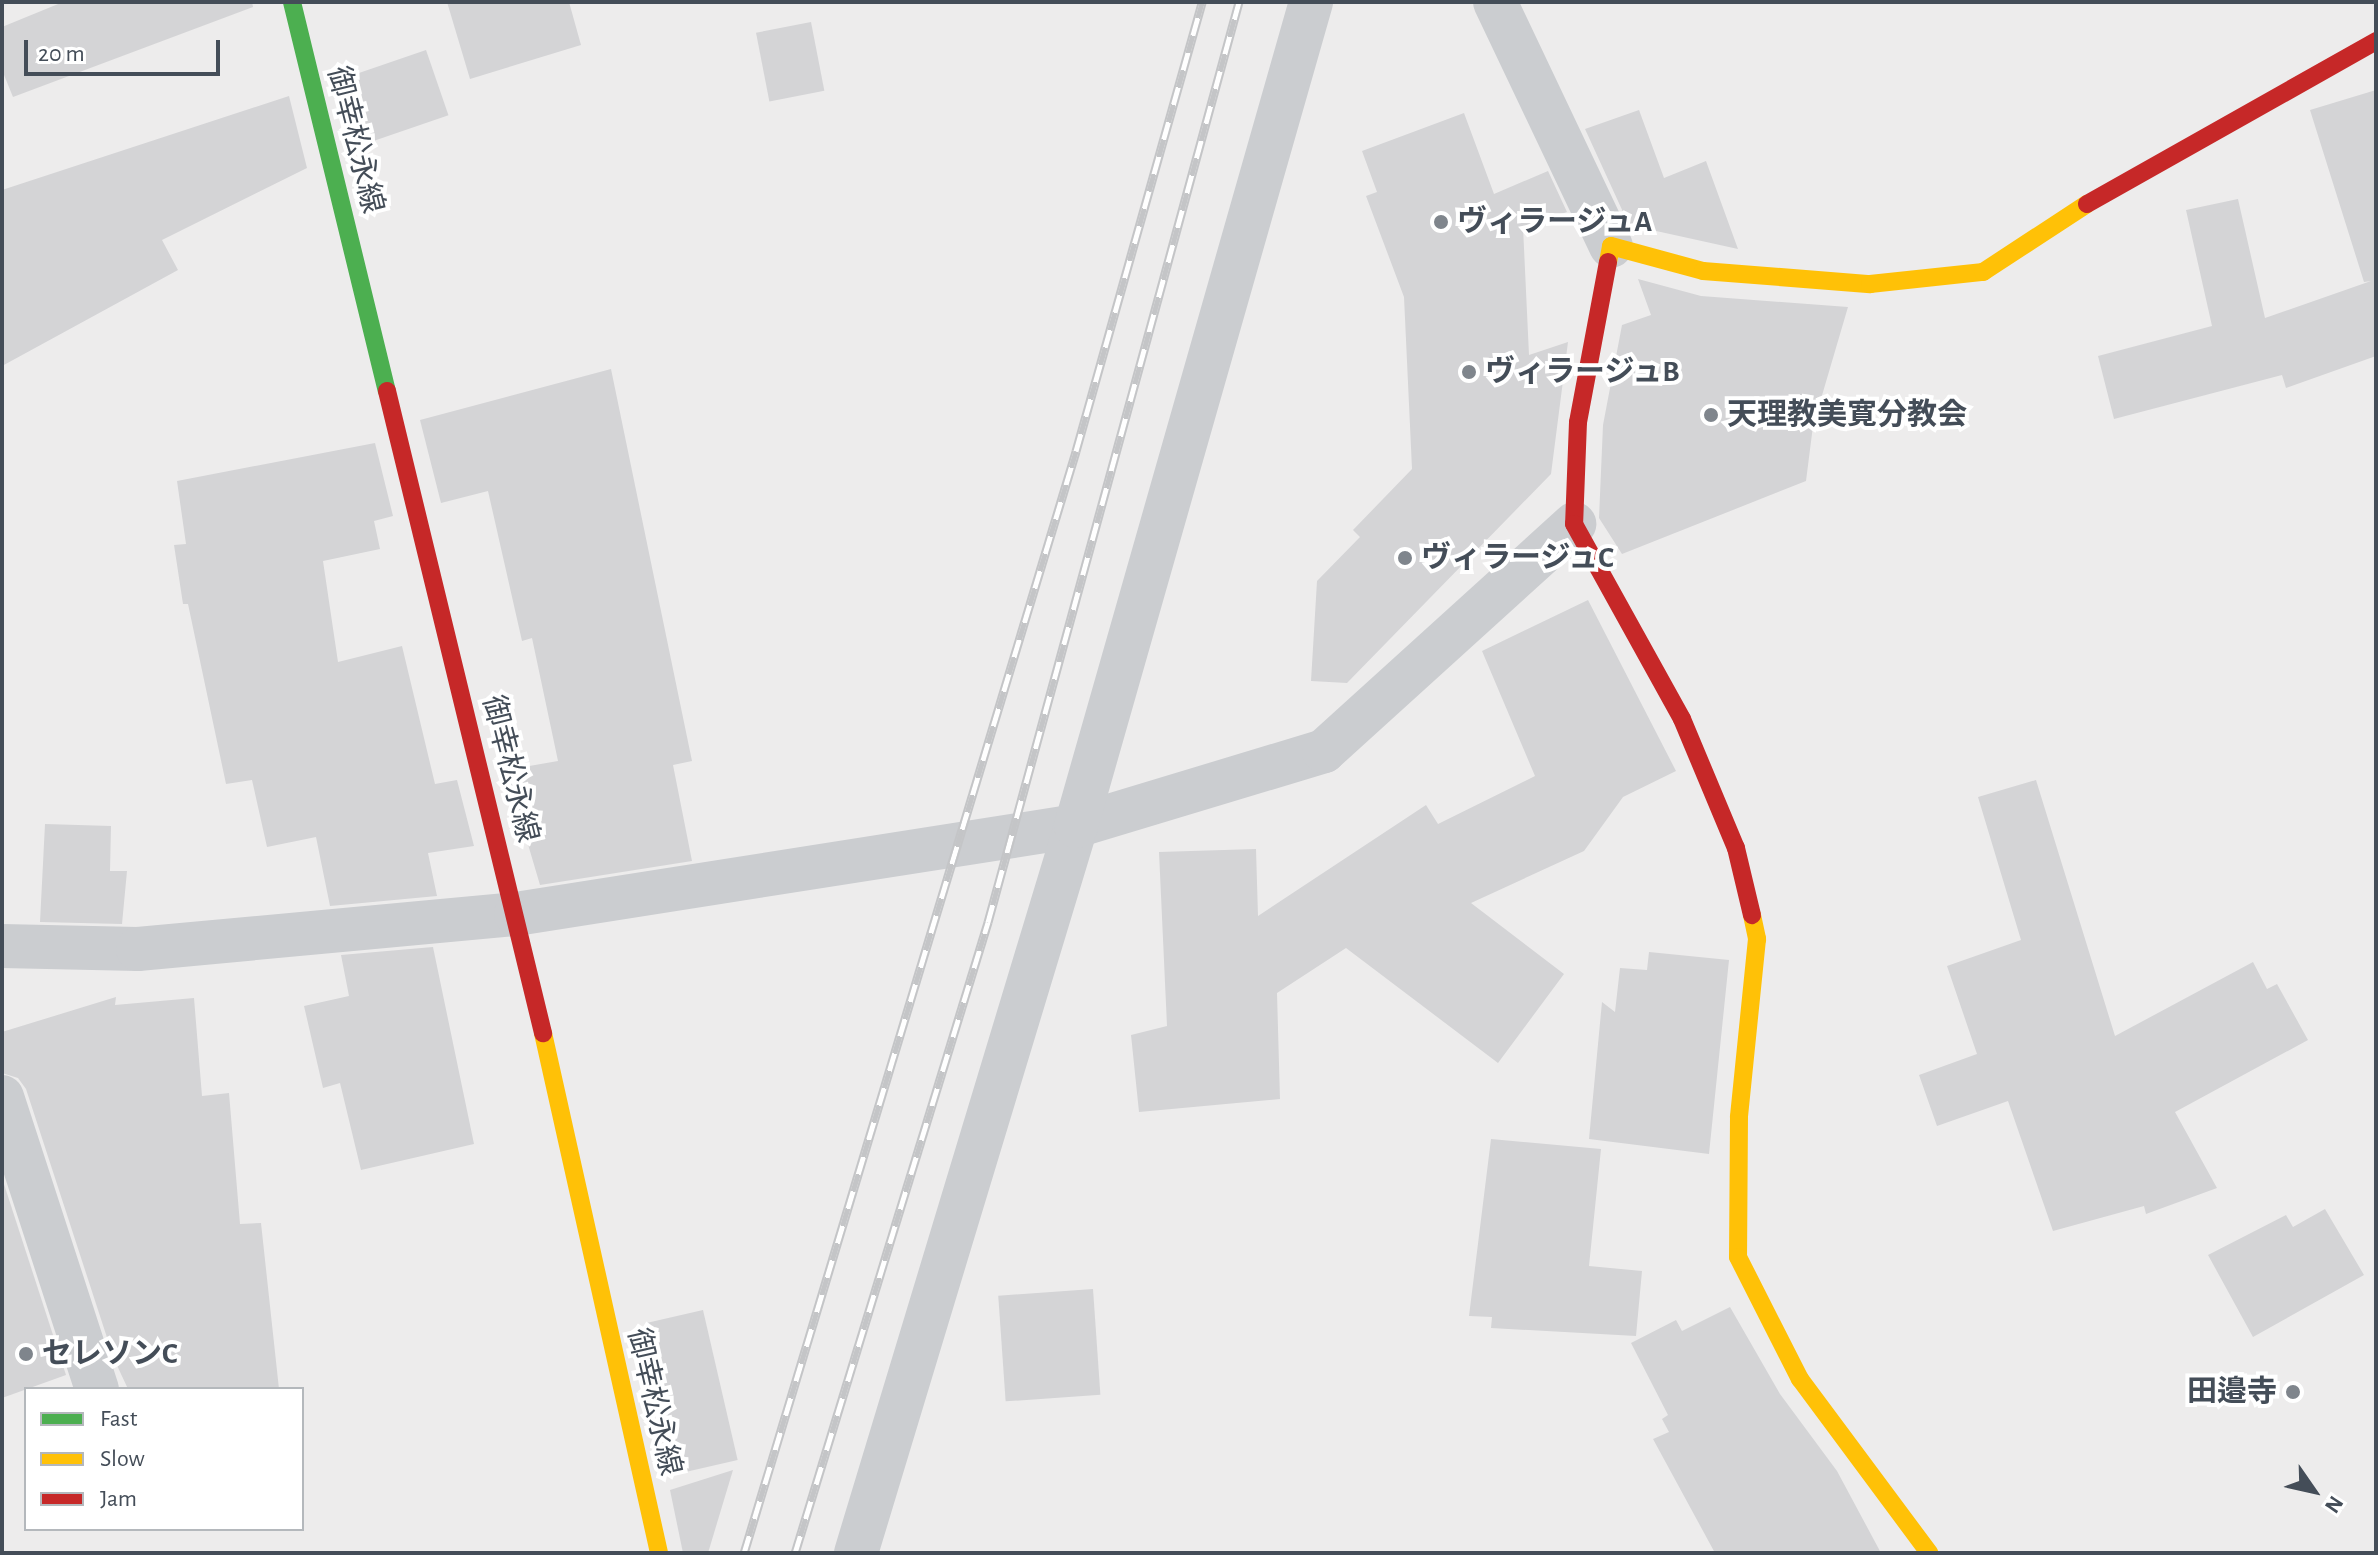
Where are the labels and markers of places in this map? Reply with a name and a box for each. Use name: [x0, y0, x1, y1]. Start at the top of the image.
place label: ヴィラージュA: [1457, 204, 1655, 240]
marker: ヴィラージュA: [1432, 213, 1450, 231]
place label: ヴィラージュB: [1485, 354, 1682, 390]
marker: ヴィラージュB: [1460, 363, 1478, 381]
place label: 天理教美寛分教会: [1727, 397, 1967, 433]
marker: 天理教美寛分教会: [1702, 406, 1720, 424]
place label: ヴィラージュC: [1421, 540, 1617, 576]
marker: ヴィラージュC: [1396, 549, 1414, 567]
place label: セレソンC: [42, 1336, 178, 1372]
marker: セレソンC: [17, 1345, 35, 1363]
place label: 田邉寺: [2187, 1374, 2277, 1410]
marker: 田邉寺: [2284, 1383, 2302, 1401]

